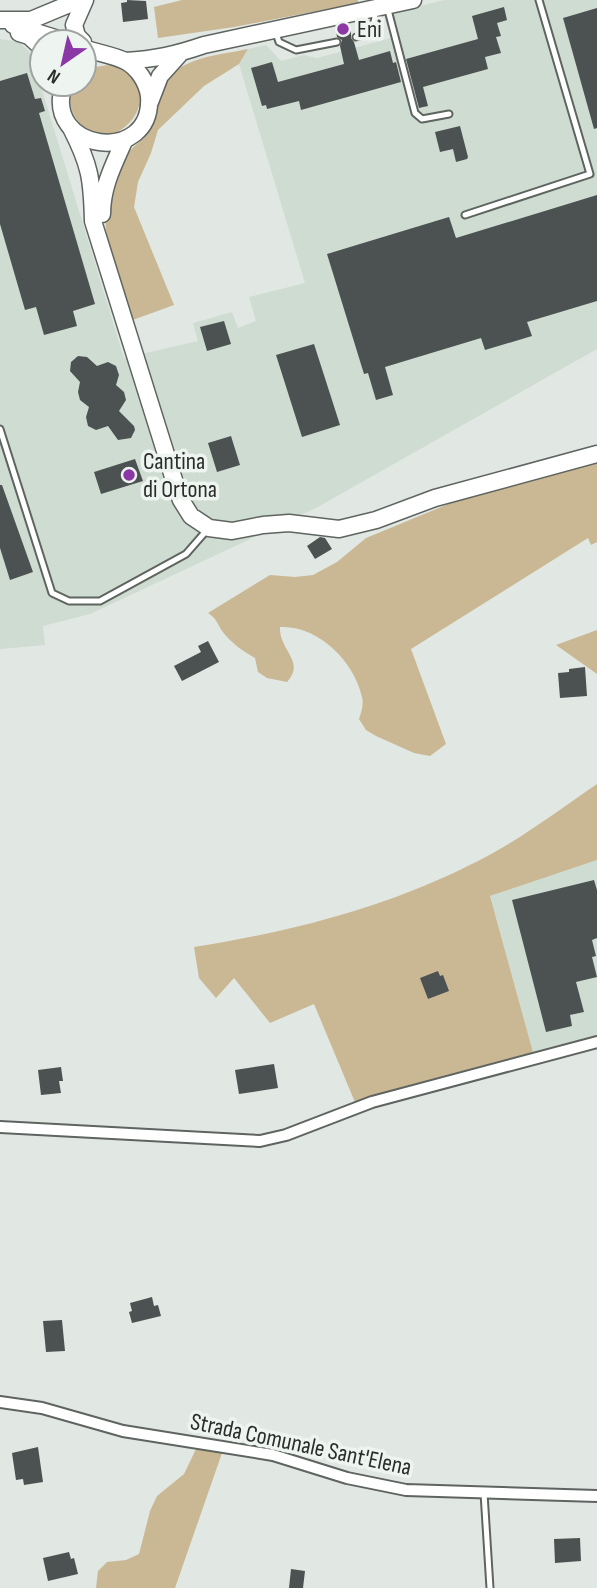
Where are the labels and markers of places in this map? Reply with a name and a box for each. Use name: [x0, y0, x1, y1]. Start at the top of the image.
place label: Eni: [357, 15, 382, 44]
marker: Eni: [335, 21, 351, 37]
place label: Cantina di Ortona: [143, 447, 217, 504]
marker: Cantina di Ortona: [121, 467, 137, 483]

